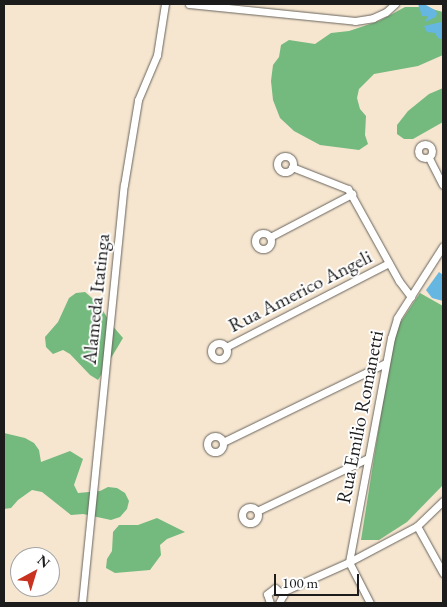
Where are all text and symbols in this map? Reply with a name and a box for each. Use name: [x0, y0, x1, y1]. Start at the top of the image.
street label: Alameda Itatinga: [77, 232, 115, 366]
street label: Rua Americo Angeli: [224, 244, 376, 338]
street label: Rua Emilio Romanetti: [331, 329, 389, 505]
north arrow: [10, 547, 60, 597]
text: N: [34, 551, 54, 572]
scale bar: [277, 564, 362, 596]
text: 100 m: [282, 573, 318, 592]

